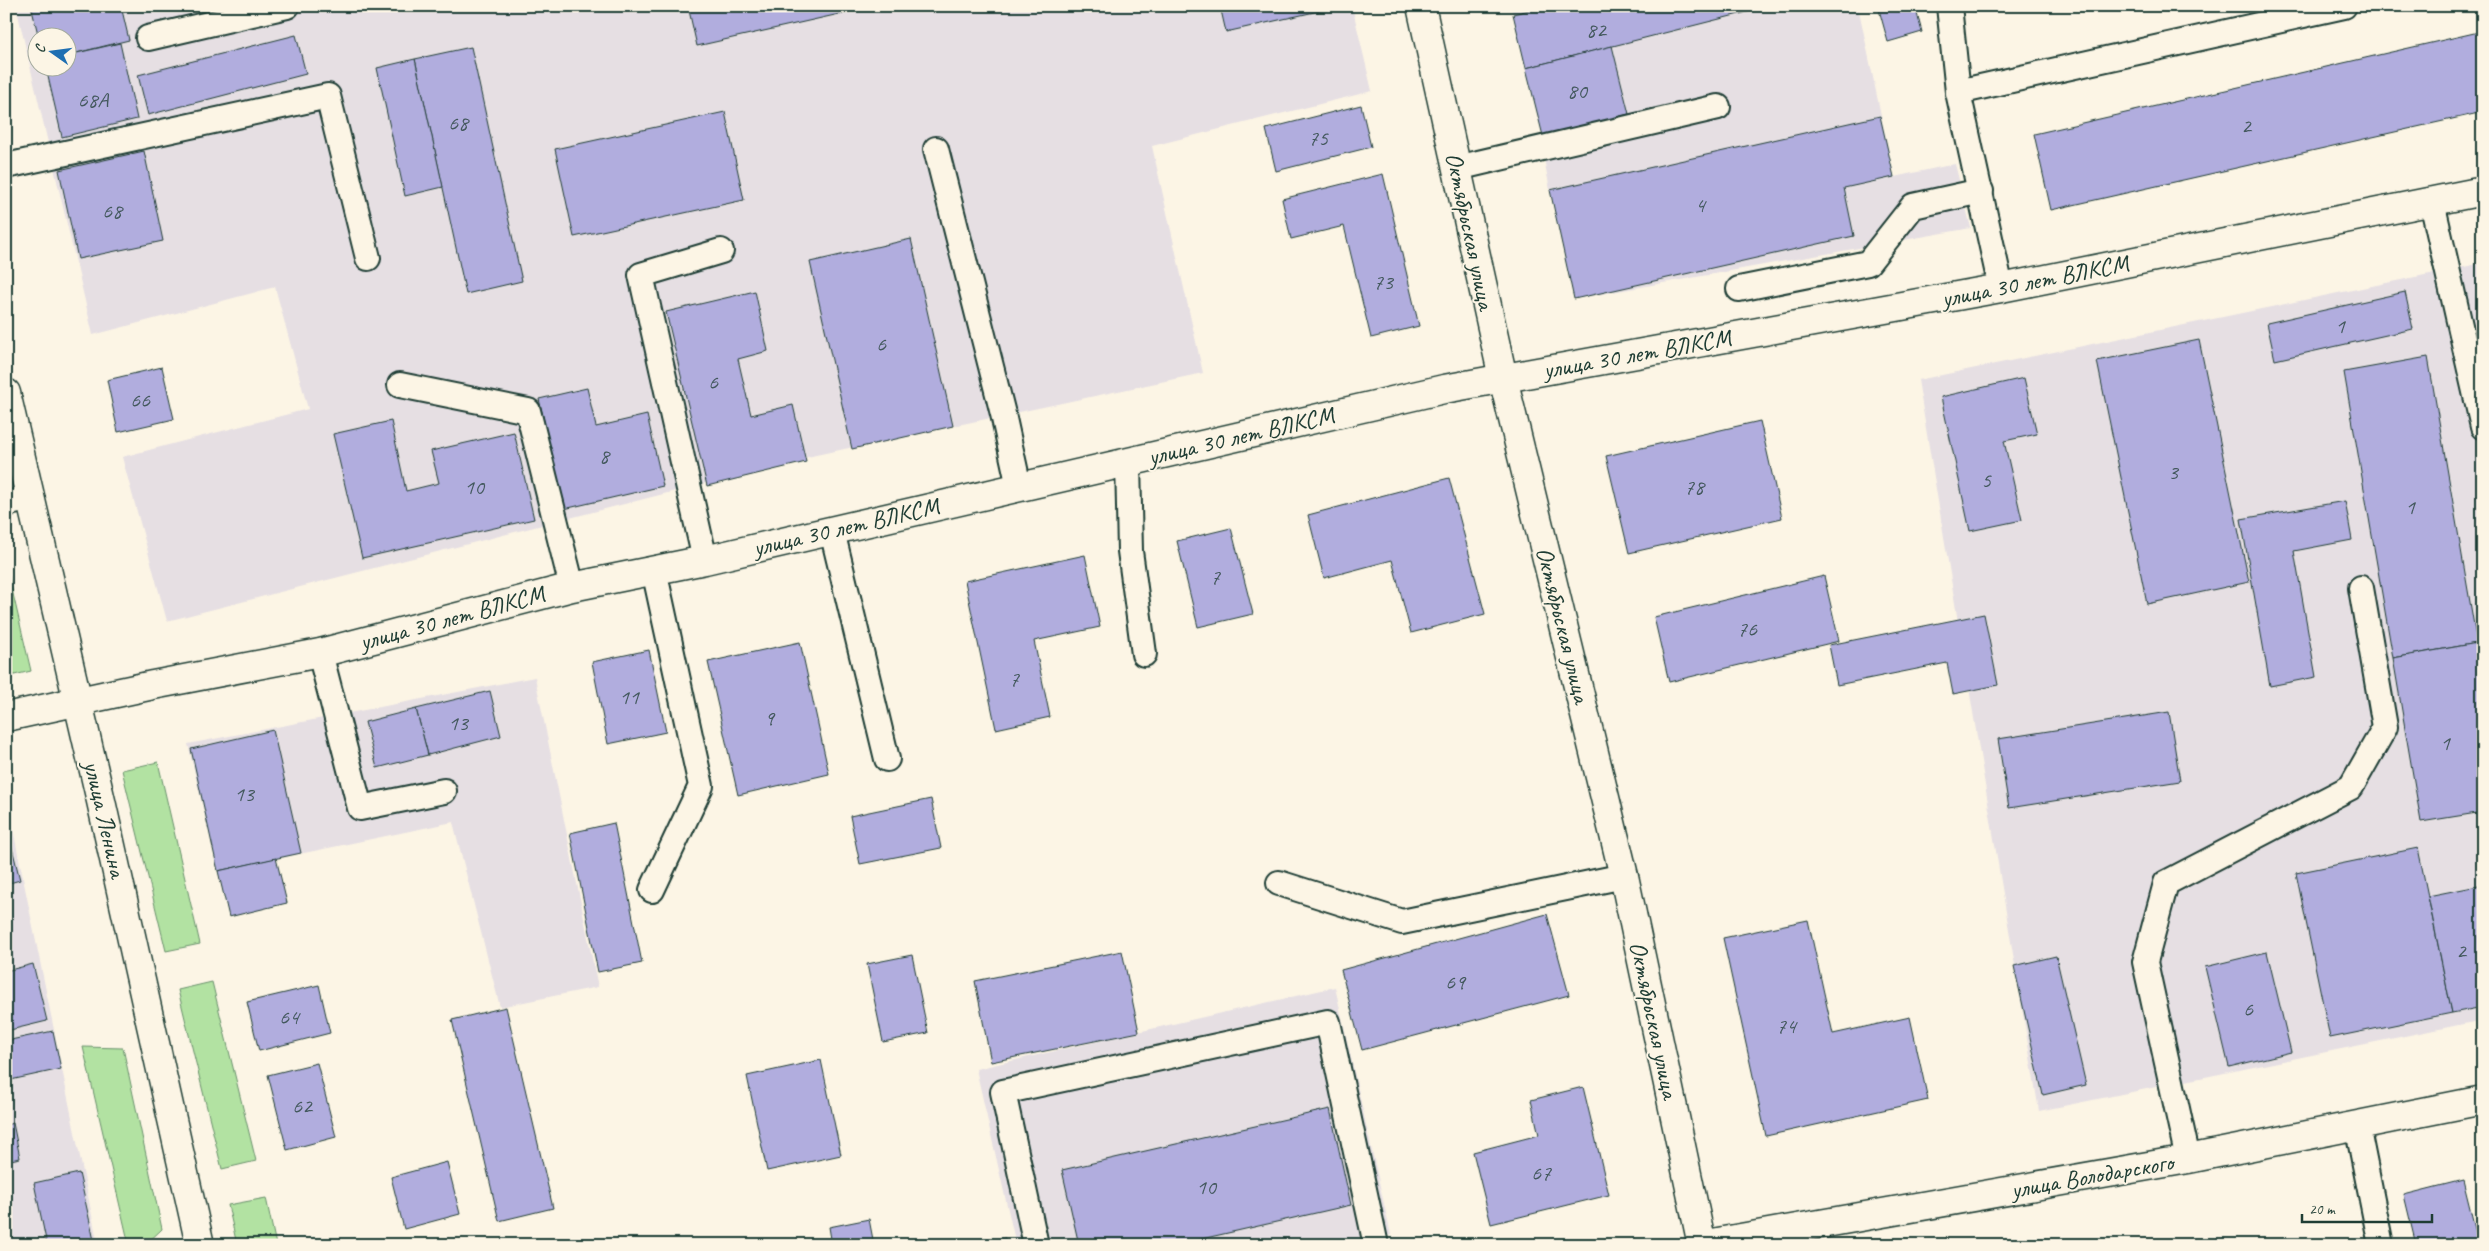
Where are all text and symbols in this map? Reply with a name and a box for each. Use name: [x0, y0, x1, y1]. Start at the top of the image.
house number: 82: [1586, 16, 1608, 44]
north arrow: [28, 28, 78, 78]
text: С: [31, 42, 49, 54]
house number: 80: [1567, 77, 1589, 105]
house number: 68А: [78, 86, 109, 114]
house number: 68: [448, 109, 470, 137]
house number: 2: [2241, 112, 2253, 140]
house number: 75: [1308, 124, 1329, 152]
street label: Октябрьская улица: [1438, 150, 1503, 315]
house number: 4: [1695, 191, 1707, 219]
house number: 68: [102, 197, 124, 225]
street label: улица 30 лет ВЛКСМ: [1937, 247, 2133, 315]
house number: 73: [1373, 268, 1395, 296]
house number: 1: [2335, 312, 2346, 340]
street label: улица 30 лет ВЛКСМ: [1539, 321, 1735, 387]
house number: 6: [876, 330, 887, 358]
house number: 6: [708, 368, 719, 396]
house number: 66: [130, 386, 151, 414]
street label: улица 30 лет ВЛКСМ: [1143, 399, 1339, 473]
house number: 8: [599, 442, 611, 470]
house number: 3: [2168, 458, 2180, 486]
house number: 5: [1981, 466, 1992, 494]
house number: 10: [464, 473, 486, 501]
house number: 78: [1684, 473, 1706, 501]
street label: улица 30 лет ВЛКСМ: [748, 490, 944, 564]
house number: 1: [2405, 493, 2416, 521]
street label: Октябрьская улица: [1528, 544, 1599, 709]
house number: 7: [1210, 563, 1221, 591]
street label: улица 30 лет ВЛКСМ: [354, 577, 550, 659]
house number: 76: [1737, 615, 1758, 643]
house number: 7: [1009, 665, 1020, 693]
house number: 11: [619, 683, 640, 711]
house number: 9: [764, 704, 776, 732]
house number: 13: [448, 709, 470, 737]
house number: 1: [2440, 729, 2451, 757]
street label: улица Ленина: [76, 756, 135, 883]
house number: 13: [234, 780, 256, 808]
house number: 2: [2456, 937, 2468, 965]
street label: Октябрьская улица: [1622, 939, 1687, 1104]
house number: 69: [1445, 968, 1467, 996]
house number: 6: [2243, 995, 2254, 1023]
house number: 64: [279, 1003, 301, 1031]
house number: 74: [1776, 1012, 1798, 1040]
house number: 62: [292, 1092, 314, 1120]
street label: улица Володарского: [2006, 1145, 2179, 1206]
house number: 67: [1531, 1159, 1552, 1187]
house number: 10: [1196, 1173, 1218, 1201]
scale bar: [2302, 1191, 2432, 1223]
text: 20 m: [2309, 1200, 2336, 1219]

